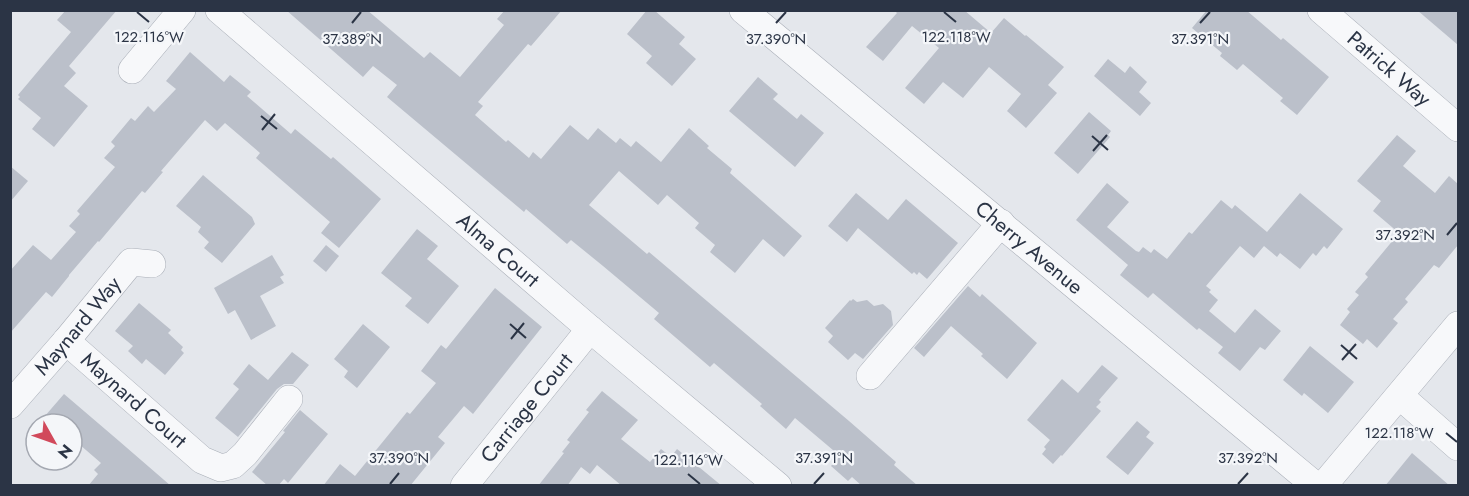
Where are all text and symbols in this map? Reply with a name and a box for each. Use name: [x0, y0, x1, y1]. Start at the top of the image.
street label: Patrick Way: [1341, 24, 1438, 114]
text: 122.116°W: [114, 26, 184, 48]
text: 122.118°W: [921, 26, 991, 48]
text: 37.389°N: [322, 28, 382, 50]
text: 37.390°N: [746, 28, 806, 50]
text: 37.391°N: [1171, 28, 1229, 50]
street label: Cherry Avenue: [969, 194, 1090, 302]
street label: Alma Court: [450, 206, 546, 294]
text: 37.392°N: [1375, 224, 1435, 246]
street label: Maynard Way: [27, 270, 129, 382]
street label: Maynard Court: [74, 346, 193, 455]
street label: Carriage Court: [473, 347, 580, 469]
north arrow: [24, 412, 84, 472]
text: 122.118°W: [1364, 422, 1434, 444]
text: N: [52, 439, 78, 464]
text: 37.390°N: [369, 447, 429, 469]
text: 37.391°N: [795, 447, 853, 469]
text: 37.392°N: [1218, 447, 1278, 469]
text: 122.116°W: [653, 449, 723, 471]

